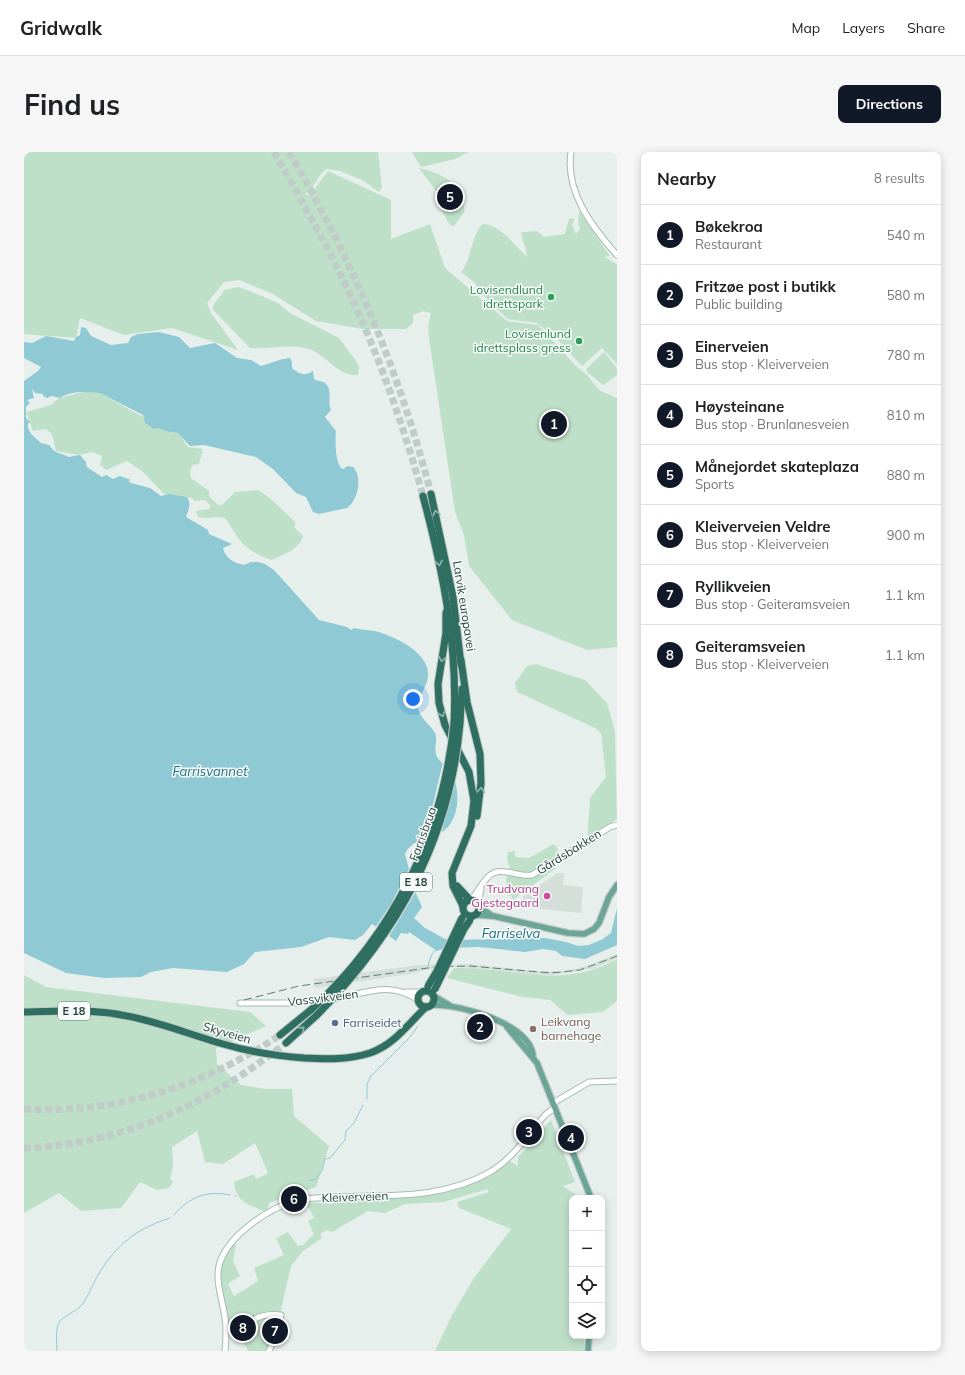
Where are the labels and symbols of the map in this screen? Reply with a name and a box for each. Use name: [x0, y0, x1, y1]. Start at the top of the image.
pin: 5: [437, 182, 463, 212]
place label: Lovisendlund idrettspark: [470, 282, 544, 311]
marker: Lovisendlund idrettspark: [546, 292, 556, 302]
place label: Lovisenlund idrettsplass gress: [474, 326, 571, 355]
marker: Lovisenlund idrettsplass gress: [574, 336, 584, 346]
pin: 1: [541, 409, 567, 439]
one-way arrow: [432, 510, 440, 517]
one-way arrow: [435, 560, 443, 566]
street label: Larvik europavei: [450, 560, 479, 652]
one-way arrow: [438, 656, 446, 662]
your location: [403, 689, 423, 709]
one-way arrow: [437, 711, 446, 718]
water label: Farrisvannet: [172, 763, 248, 779]
one-way arrow: [477, 787, 485, 793]
street label: Farrisbrua: [406, 805, 439, 863]
street label: Gårdsbakken: [534, 826, 604, 877]
road number: E 18: [400, 873, 432, 891]
place label: Trudvang Gjestegaard: [471, 881, 539, 910]
marker: Trudvang Gjestegaard: [542, 891, 552, 901]
water label: Farriselva: [482, 925, 540, 941]
street label: Vassvikveien: [287, 986, 359, 1009]
road number: E 18: [58, 1002, 90, 1020]
pin: 2: [467, 1012, 493, 1042]
place label: Leikvang barnehage: [541, 1014, 601, 1043]
place label: Farriseidet: [343, 1015, 402, 1030]
marker: Farriseidet: [330, 1018, 340, 1028]
street label: Skyveien: [201, 1019, 253, 1047]
marker: Leikvang barnehage: [528, 1024, 538, 1034]
one-way arrow: [297, 1026, 305, 1034]
pin: 3: [516, 1117, 542, 1147]
pin: 4: [558, 1123, 584, 1153]
pin: 6: [281, 1184, 307, 1214]
street label: Kleiverveien: [321, 1188, 389, 1205]
pin: 8: [230, 1313, 256, 1343]
pin: 7: [262, 1316, 288, 1346]

